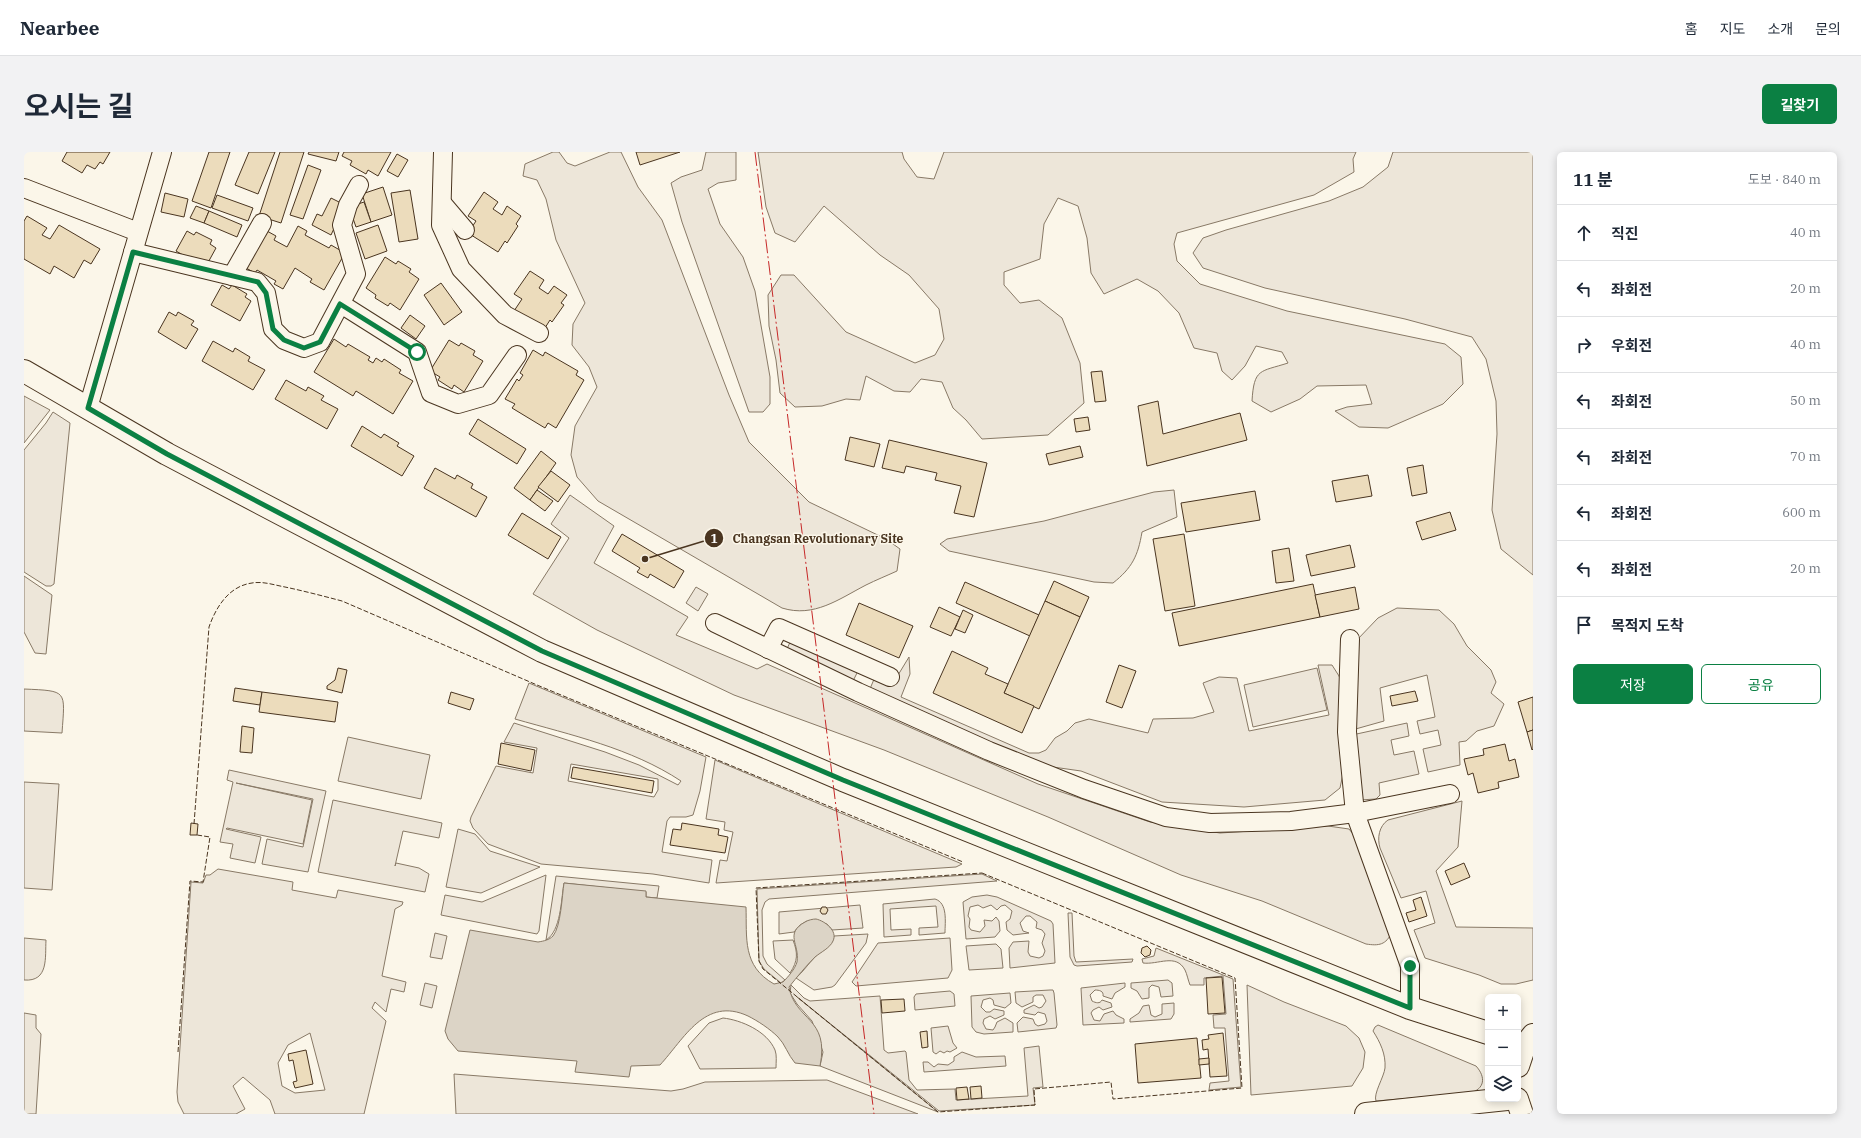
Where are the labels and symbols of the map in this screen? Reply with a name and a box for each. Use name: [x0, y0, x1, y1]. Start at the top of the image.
route start: [408, 343, 426, 361]
callout: Changsan Revolutionary Site: [704, 526, 911, 550]
text: 1: [710, 531, 718, 546]
text: Changsan Revolutionary Site: [733, 531, 904, 546]
route end: [1401, 957, 1419, 975]

